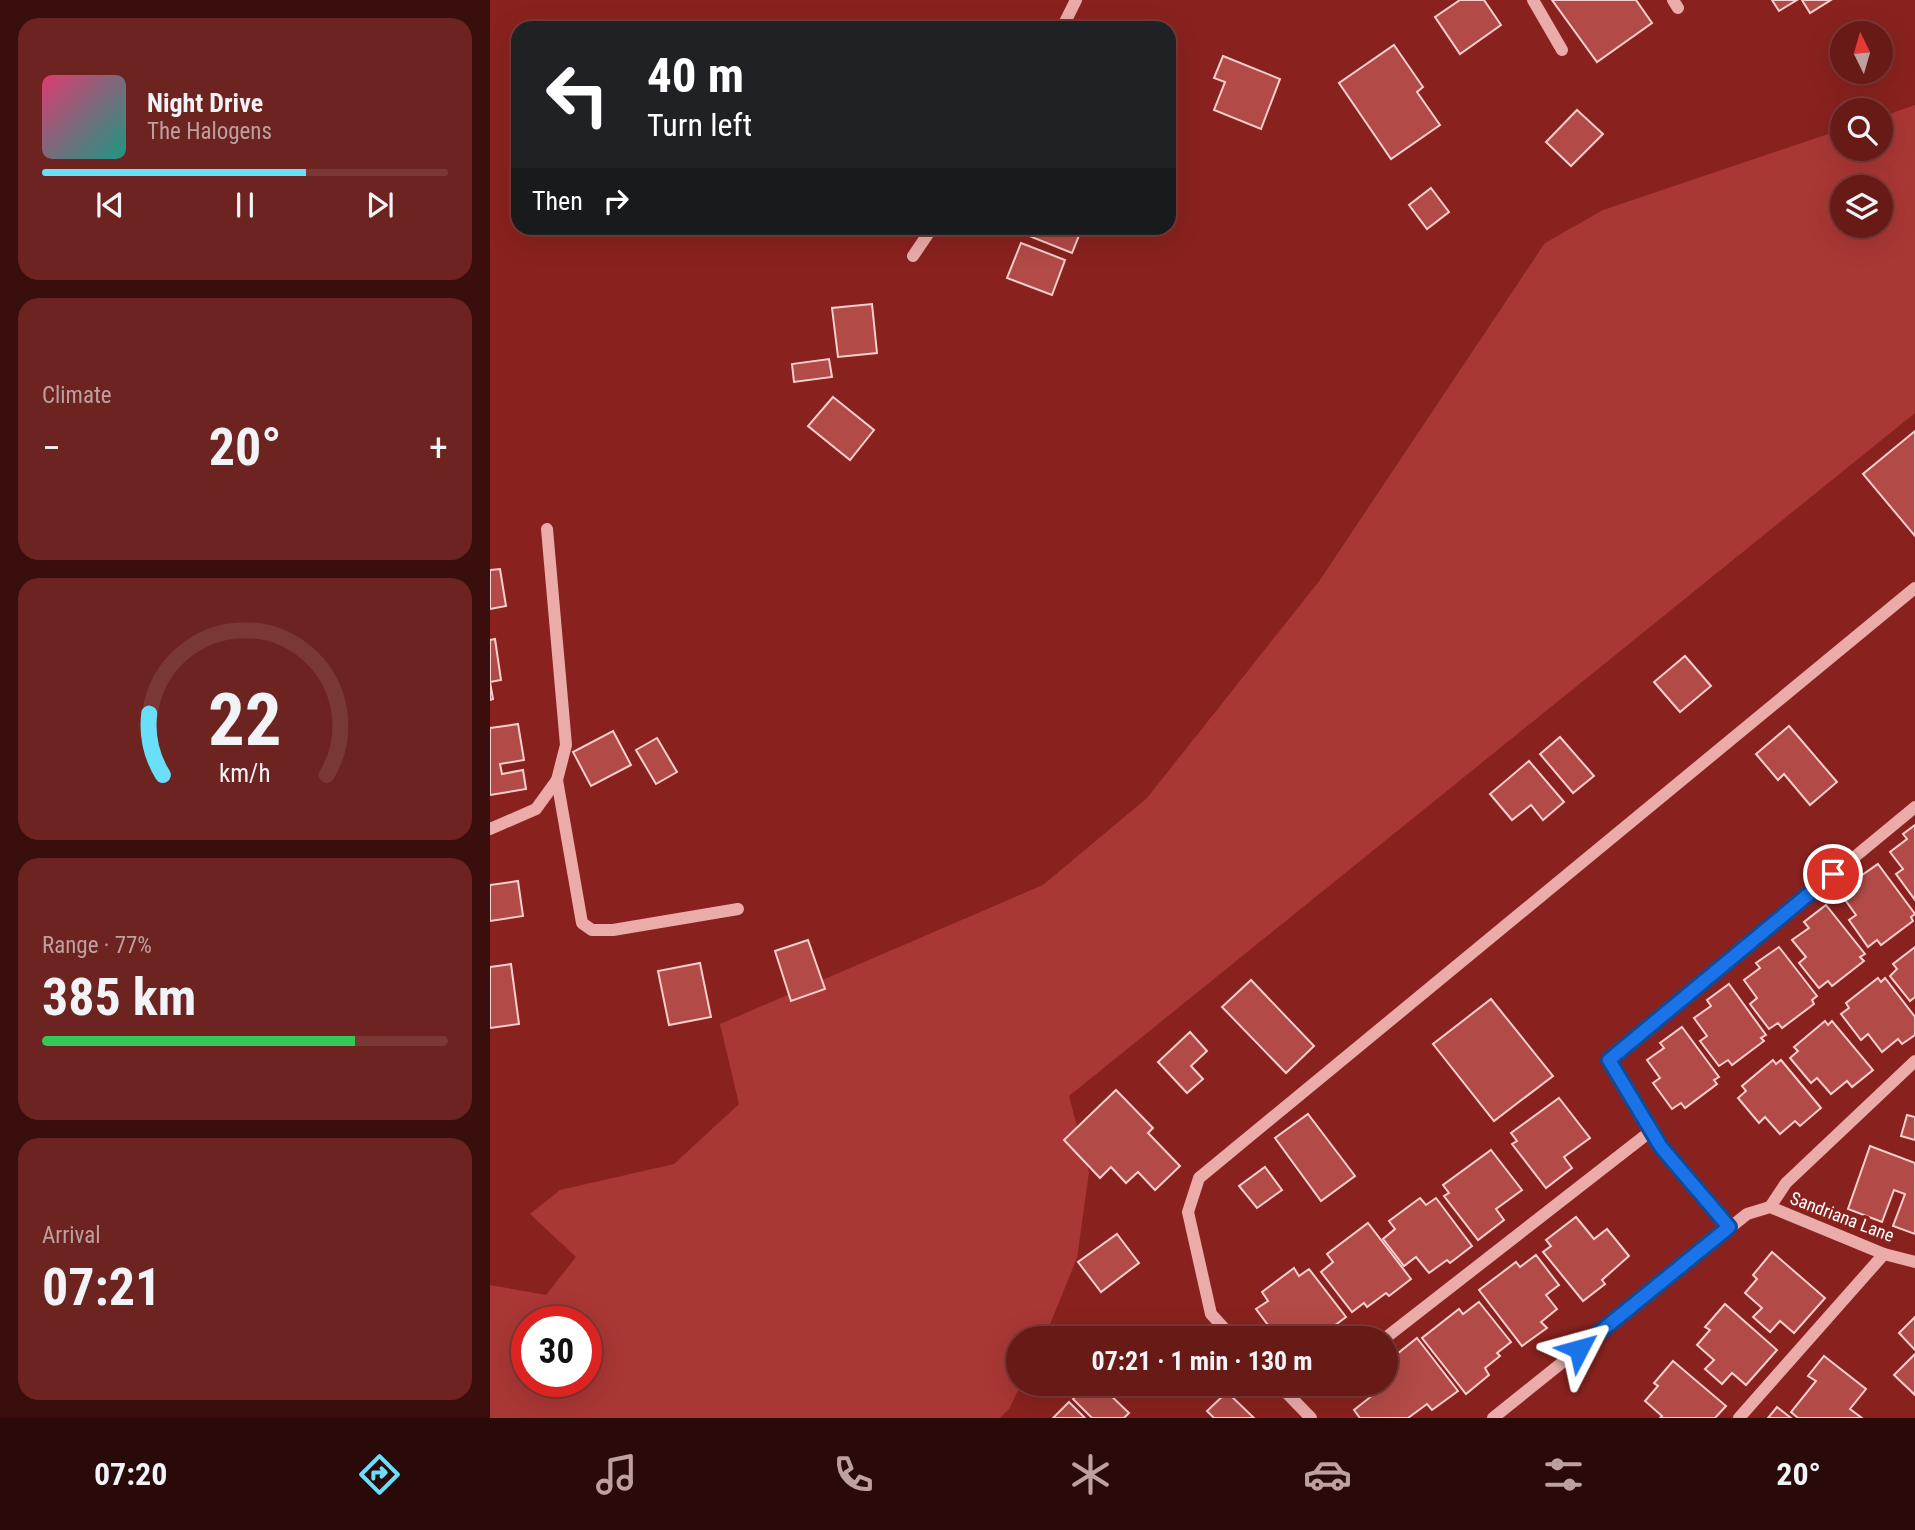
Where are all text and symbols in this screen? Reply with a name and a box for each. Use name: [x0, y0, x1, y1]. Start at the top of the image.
north arrow: [1830, 21, 1894, 84]
map controls: [1830, 21, 1893, 238]
text: 40 m: [647, 47, 744, 104]
icon: left: [532, 49, 623, 140]
text: Night Drive: [147, 88, 263, 118]
button: search: [1830, 98, 1893, 161]
text: Turn left: [647, 106, 752, 144]
text: The Halogens: [147, 118, 272, 145]
button: layers: [1830, 175, 1893, 238]
icon: right: [597, 182, 635, 220]
icon: previous: [91, 186, 129, 224]
icon: pause: [226, 186, 264, 224]
icon: next: [361, 186, 399, 224]
text: Then: [532, 186, 583, 216]
text: Climate: [42, 382, 112, 409]
text: 20°: [209, 417, 281, 478]
text: −: [42, 426, 61, 470]
text: +: [429, 426, 448, 470]
text: 22: [208, 677, 282, 763]
text: km/h: [219, 759, 271, 788]
pin: [1803, 844, 1863, 904]
icon: arrive: [1814, 855, 1852, 893]
text: Range · 77%: [42, 932, 152, 959]
text: 385 km: [42, 967, 196, 1028]
street label: Sandriana Lane: [1787, 1187, 1897, 1246]
text: Arrival: [42, 1222, 101, 1249]
text: 07:21: [42, 1257, 161, 1318]
speed limit sign: 30: [511, 1306, 602, 1397]
position arrow: [1542, 1312, 1616, 1386]
text: 07:21 · 1 min · 130 m: [1092, 1346, 1312, 1376]
icon: directions: [355, 1450, 404, 1499]
icon: music: [592, 1450, 641, 1499]
icon: phone: [829, 1450, 878, 1499]
icon: climate: [1066, 1450, 1115, 1499]
icon: car: [1303, 1450, 1352, 1499]
icon: filters: [1539, 1450, 1588, 1499]
text: 07:20: [94, 1455, 167, 1493]
text: 20°: [1776, 1455, 1821, 1493]

